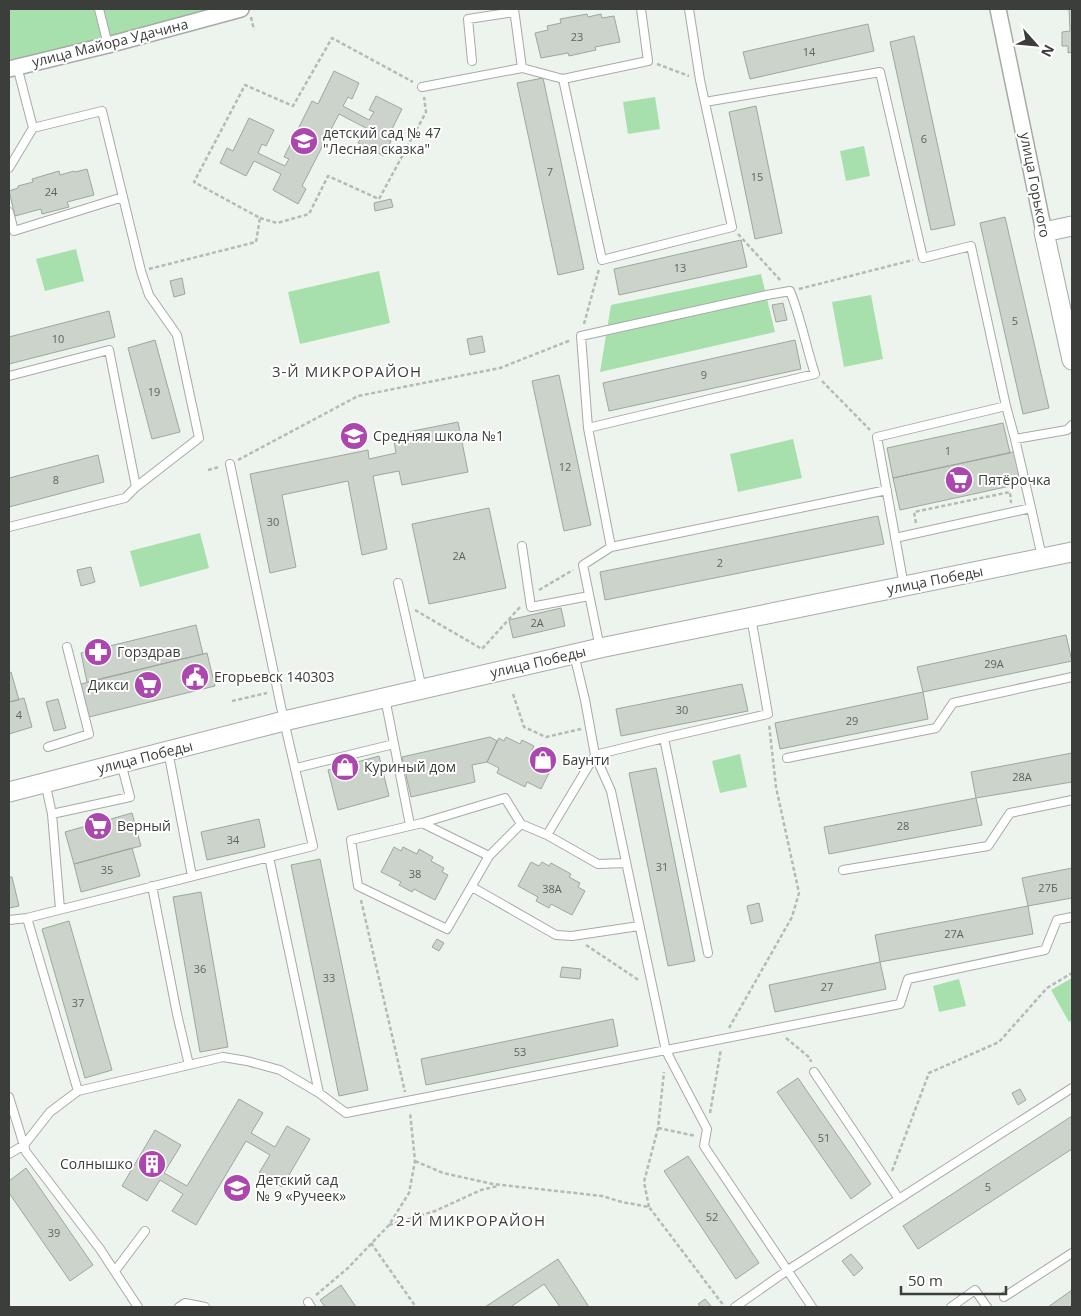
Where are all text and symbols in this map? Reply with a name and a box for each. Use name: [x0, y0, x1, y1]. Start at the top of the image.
street label: улица Майора Удачина: [30, 14, 190, 71]
north arrow: [1011, 20, 1061, 70]
house number: 23: [571, 29, 583, 44]
text: N: [1037, 42, 1059, 61]
house number: 14: [803, 44, 816, 59]
place label: детский сад № 47 "Лесная сказка": [323, 123, 441, 158]
school or university icon: детский сад № 47 "Лесная сказка": [289, 126, 319, 156]
house number: 6: [921, 131, 927, 146]
street label: улица Горького: [1016, 131, 1055, 239]
house number: 7: [547, 164, 553, 179]
house number: 15: [751, 169, 763, 184]
house number: 24: [45, 184, 58, 199]
house number: 13: [674, 260, 686, 275]
house number: 5: [1012, 313, 1018, 328]
house number: 10: [52, 331, 64, 346]
district label: 3-Й МИКРОРАЙОН: [272, 361, 422, 381]
house number: 9: [701, 367, 707, 382]
house number: 19: [148, 384, 160, 399]
school or university icon: Средняя школа №1: [339, 421, 369, 451]
place label: Средняя школа №1: [373, 426, 504, 445]
house number: 1: [945, 443, 951, 458]
house number: 12: [559, 459, 571, 474]
supermarket icon: Пятёрочка: [944, 465, 974, 495]
place label: Пятёрочка: [978, 470, 1051, 489]
house number: 8: [53, 472, 59, 487]
house number: 30: [267, 514, 279, 529]
house number: 2А: [452, 548, 466, 563]
house number: 2: [717, 555, 723, 570]
street label: улица Победы: [885, 561, 985, 598]
house number: 2А: [530, 615, 544, 630]
pharmacy icon: Горздрав: [83, 637, 113, 667]
street label: улица Победы: [488, 641, 588, 682]
place label: Горздрав: [117, 642, 180, 661]
house number: 29А: [984, 656, 1004, 671]
public building icon: Егорьевск 140303: [180, 662, 210, 692]
place label: Егорьевск 140303: [214, 667, 335, 686]
supermarket icon: Дикси: [133, 670, 163, 700]
place label: Дикси: [88, 675, 129, 694]
house number: 30: [676, 702, 688, 717]
house number: 4: [16, 707, 23, 722]
house number: 29: [846, 713, 858, 728]
street label: улица Победы: [95, 735, 195, 778]
shop icon: Баунти: [528, 745, 558, 775]
place label: Баунти: [562, 750, 610, 769]
shop icon: Куриный дом: [330, 752, 360, 782]
place label: Куриный дом: [364, 757, 456, 776]
house number: 28А: [1012, 769, 1032, 784]
supermarket icon: Верный: [83, 811, 113, 841]
place label: Верный: [117, 816, 171, 835]
house number: 28: [897, 818, 909, 833]
house number: 34: [227, 832, 240, 847]
house number: 31: [656, 859, 668, 874]
house number: 35: [101, 862, 113, 877]
house number: 38: [409, 866, 421, 881]
house number: 27Б: [1038, 880, 1058, 895]
house number: 38А: [542, 881, 562, 896]
house number: 27А: [944, 926, 964, 941]
house number: 36: [194, 961, 206, 976]
house number: 33: [323, 970, 335, 985]
house number: 27: [821, 979, 833, 994]
house number: 37: [72, 995, 84, 1010]
house number: 53: [514, 1044, 526, 1059]
house number: 51: [818, 1130, 830, 1145]
building icon: Солнышко: [137, 1149, 167, 1179]
place label: Солнышко: [60, 1154, 133, 1173]
place label: Детский сад № 9 «Ручеек»: [256, 1170, 346, 1205]
school or university icon: Детский сад № 9 «Ручеек»: [222, 1173, 252, 1203]
house number: 5: [985, 1179, 991, 1194]
house number: 52: [706, 1209, 718, 1224]
district label: 2-Й МИКРОРАЙОН: [396, 1210, 546, 1230]
house number: 39: [48, 1225, 60, 1240]
scale bar: [901, 1264, 1006, 1296]
text: 50 m: [908, 1270, 943, 1290]

